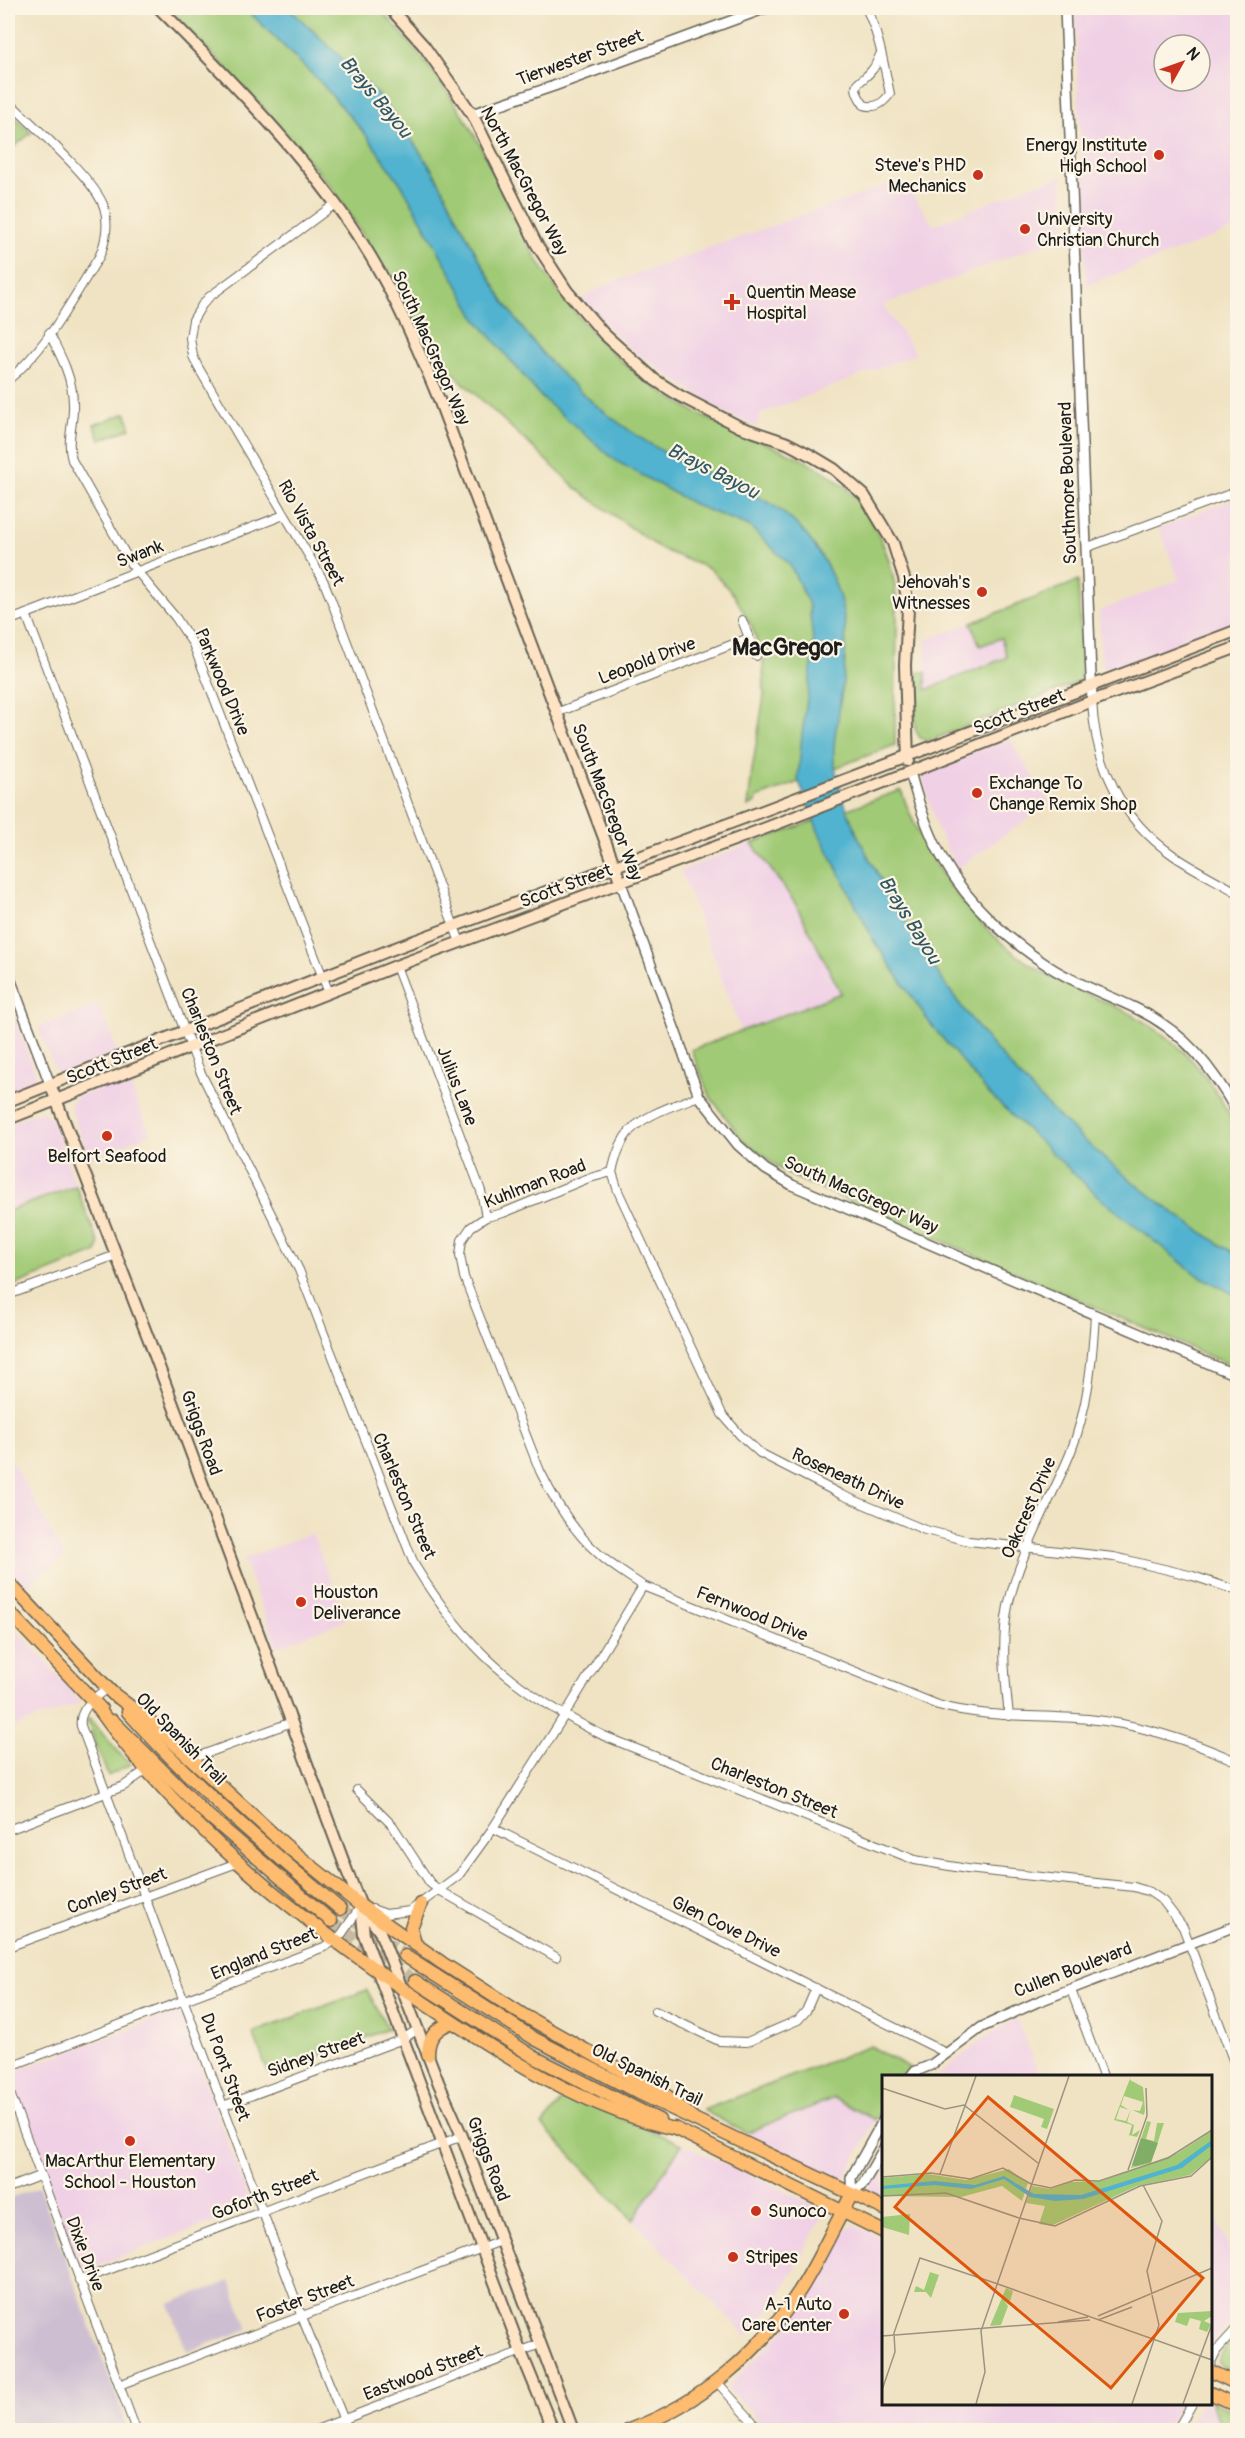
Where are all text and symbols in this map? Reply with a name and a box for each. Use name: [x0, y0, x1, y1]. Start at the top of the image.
street label: Tierwester Street: [514, 24, 647, 92]
north arrow: [1152, 33, 1212, 93]
text: N: [1182, 43, 1204, 65]
water label: Brays Bayou: [334, 51, 419, 145]
street label: North MacGregor Way: [475, 102, 573, 260]
place label: Energy Institute High School: [1026, 134, 1147, 178]
marker: Energy Institute High School: [1152, 148, 1166, 162]
place label: Steve's PHD Mechanics: [874, 154, 966, 198]
marker: Steve's PHD Mechanics: [971, 168, 985, 182]
place label: University Christian Church: [1037, 208, 1159, 252]
marker: University Christian Church: [1018, 222, 1032, 236]
street label: South MacGregor Way: [387, 267, 476, 429]
place label: Quentin Mease Hospital: [746, 281, 856, 325]
marker: Quentin Mease Hospital: [723, 293, 741, 311]
street label: Southmore Boulevard: [1054, 401, 1082, 565]
water label: Brays Bayou: [663, 437, 765, 506]
street label: Rio Vista Street: [272, 476, 350, 591]
street label: Swank: [113, 534, 167, 573]
place label: Jehovah's Witnesses: [892, 571, 970, 615]
marker: Jehovah's Witnesses: [975, 585, 989, 599]
street label: Parkwood Drive: [189, 625, 255, 739]
street label: Leopold Drive: [595, 632, 699, 690]
district label: MacGregor: [732, 633, 842, 662]
street label: Scott Street: [970, 684, 1069, 740]
street label: South MacGregor Way: [566, 720, 648, 884]
place label: Exchange To Change Remix Shop: [989, 772, 1137, 816]
marker: Exchange To Change Remix Shop: [970, 786, 984, 800]
street label: Scott Street: [517, 858, 616, 913]
water label: Brays Bayou: [873, 871, 948, 970]
street label: Charleston Street: [175, 984, 247, 1119]
street label: Scott Street: [63, 1032, 162, 1090]
street label: Julius Lane: [431, 1043, 483, 1129]
marker: Belfort Seafood: [100, 1129, 114, 1143]
place label: Belfort Seafood: [48, 1145, 166, 1168]
street label: South MacGregor Way: [780, 1151, 942, 1240]
street label: Kuhlman Road: [481, 1154, 589, 1214]
street label: Griggs Road: [175, 1387, 227, 1479]
street label: Charleston Street: [367, 1429, 441, 1563]
street label: Roseneath Drive: [788, 1443, 908, 1515]
street label: Oakcrest Drive: [996, 1453, 1062, 1562]
place label: Houston Deliverance: [313, 1581, 401, 1625]
street label: Fernwood Drive: [693, 1581, 811, 1647]
marker: Houston Deliverance: [294, 1595, 308, 1609]
street label: Old Spanish Trail: [131, 1688, 231, 1790]
street label: Charleston Street: [707, 1752, 842, 1824]
street label: Conley Street: [64, 1862, 171, 1920]
street label: Glen Cove Drive: [668, 1891, 785, 1963]
street label: England Street: [208, 1922, 321, 1986]
street label: Cullen Boulevard: [1011, 1937, 1135, 2003]
street label: Du Pont Street: [195, 2010, 255, 2125]
street label: Sidney Street: [264, 2026, 369, 2083]
street label: Old Spanish Trail: [588, 2038, 706, 2112]
inset map: [882, 2075, 1212, 2405]
street label: Griggs Road: [461, 2113, 515, 2205]
marker: MacArthur Elementary School - Houston: [123, 2134, 137, 2148]
place label: MacArthur Elementary School - Houston: [45, 2150, 215, 2194]
street label: Goforth Street: [208, 2164, 322, 2226]
place label: Sunoco: [768, 2200, 827, 2223]
marker: Sunoco: [749, 2204, 763, 2218]
street label: Dixie Drive: [60, 2214, 110, 2295]
place label: Stripes: [745, 2246, 798, 2269]
marker: Stripes: [726, 2250, 740, 2264]
street label: Foster Street: [253, 2270, 358, 2328]
place label: A-1 Auto Care Center: [741, 2293, 833, 2337]
marker: A-1 Auto Care Center: [837, 2307, 851, 2321]
street label: Eastwood Street: [360, 2339, 487, 2406]

